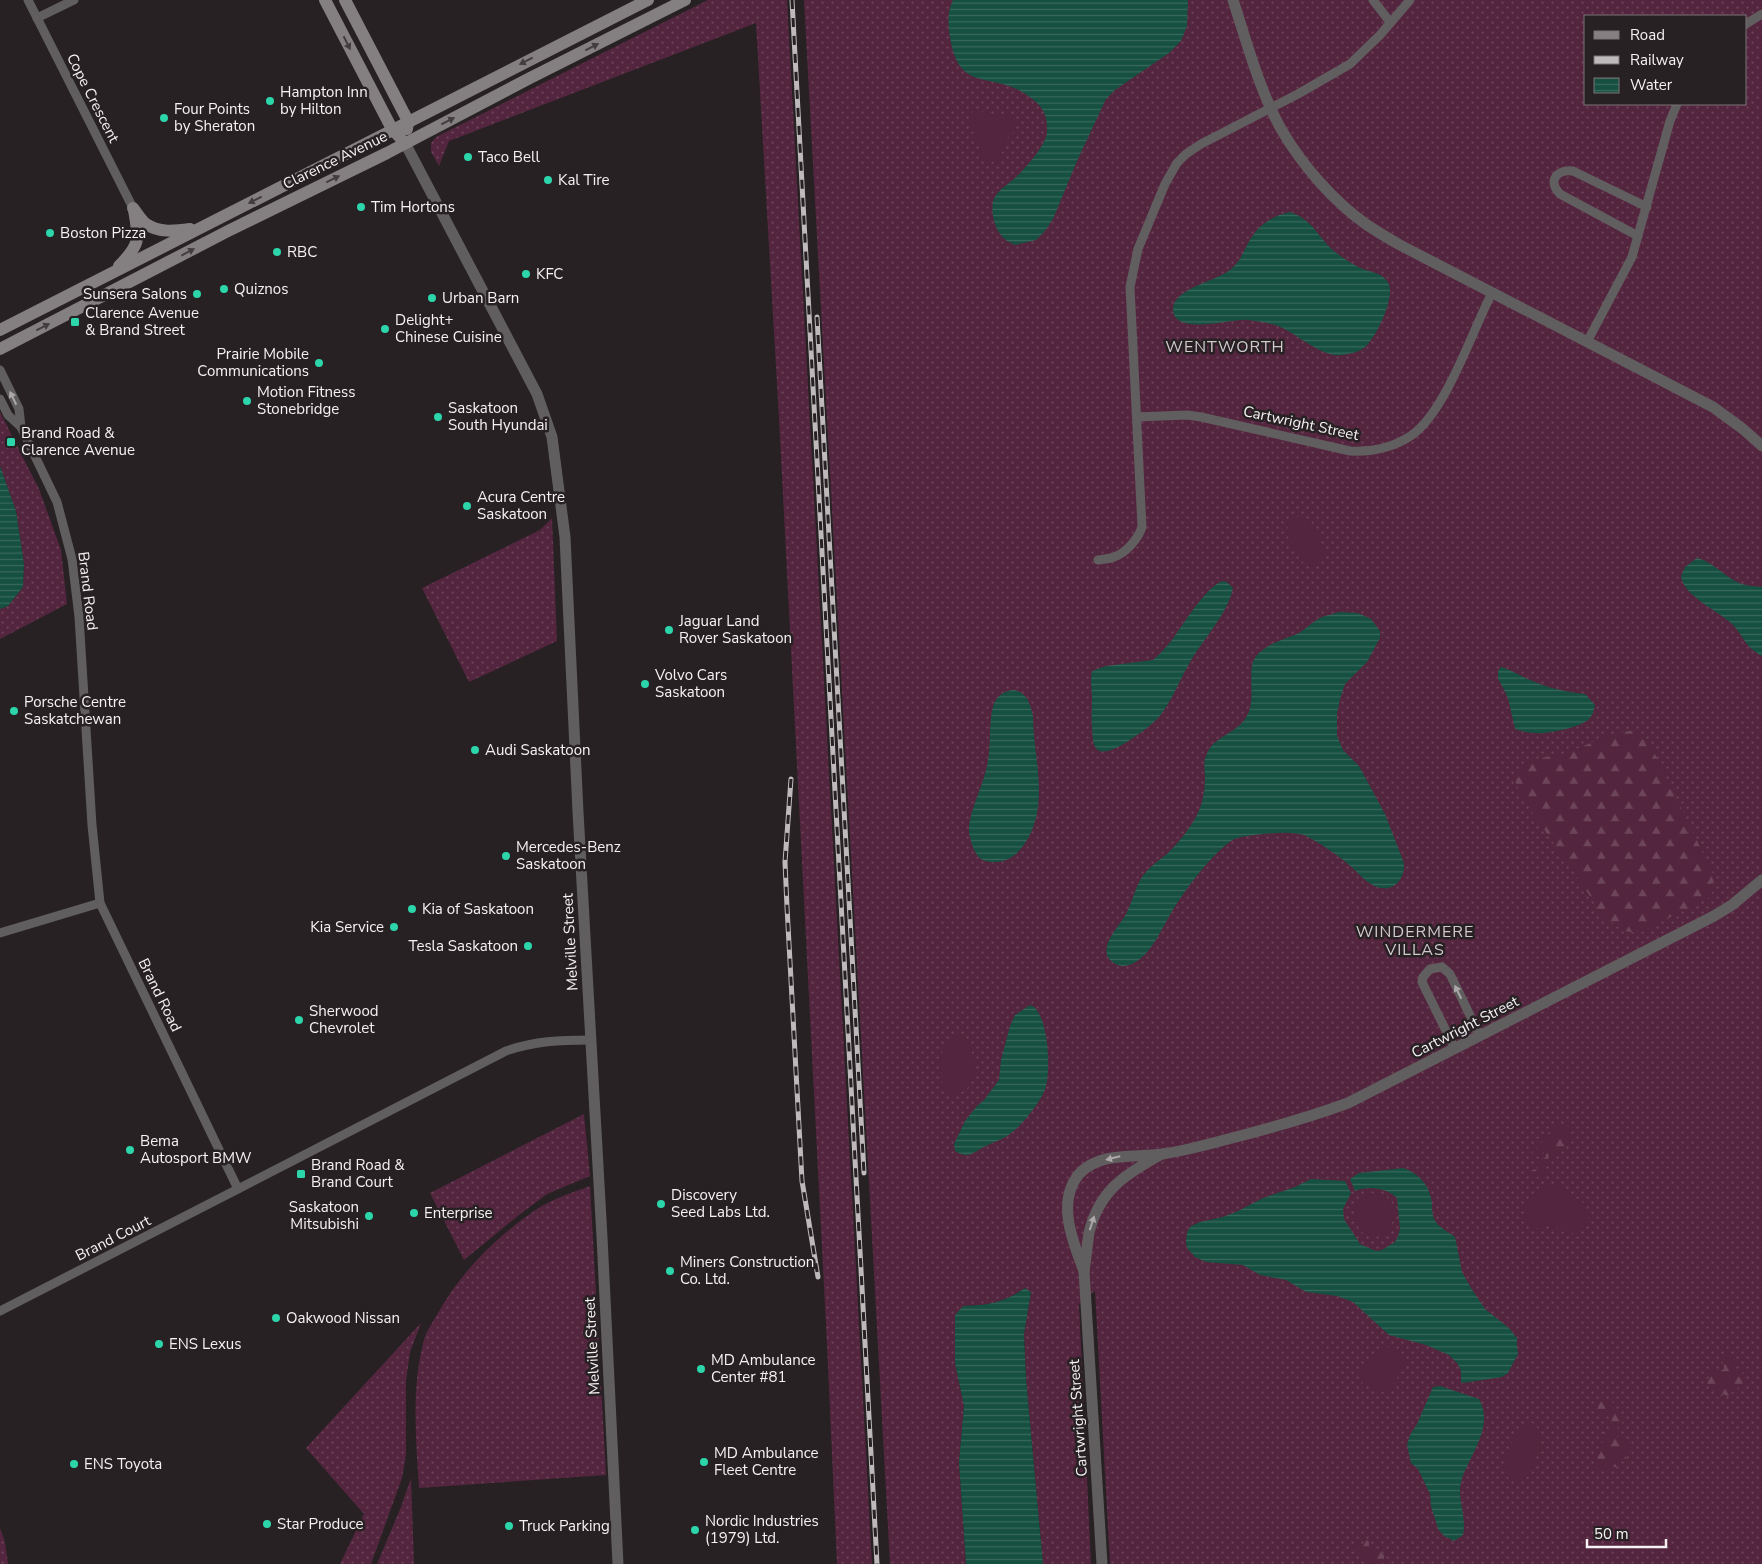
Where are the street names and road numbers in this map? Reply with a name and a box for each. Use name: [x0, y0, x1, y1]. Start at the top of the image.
street label: Cope Crescent: [62, 50, 124, 147]
street label: Clarence Avenue: [279, 126, 391, 194]
street label: Cartwright Street: [1241, 401, 1361, 445]
street label: Brand Road: [73, 550, 103, 632]
street label: Melville Street: [557, 892, 583, 991]
street label: Brand Road: [134, 955, 186, 1035]
street label: Cartwright Street: [1408, 991, 1523, 1063]
street label: Brand Court: [72, 1210, 155, 1265]
street label: Melville Street: [579, 1296, 605, 1395]
street label: Cartwright Street: [1064, 1358, 1092, 1477]

